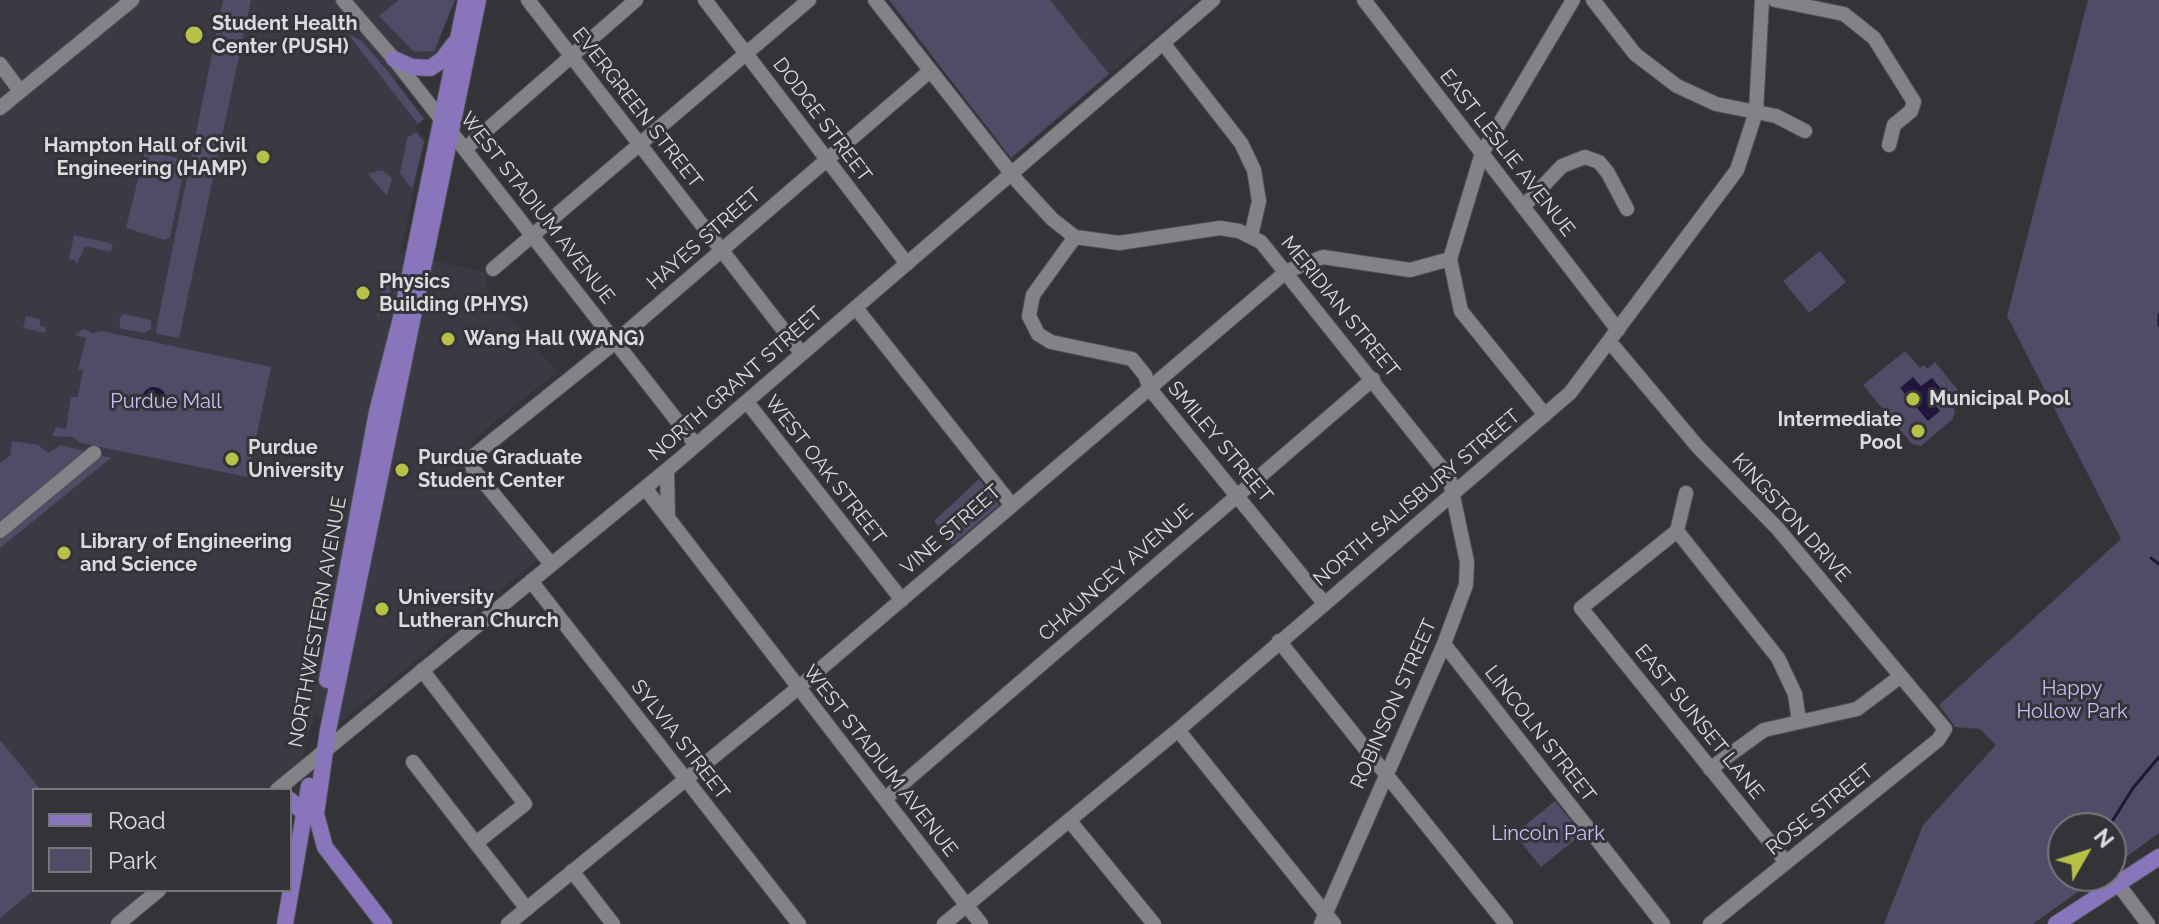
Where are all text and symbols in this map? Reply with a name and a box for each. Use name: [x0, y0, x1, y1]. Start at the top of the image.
place label: Student Health Center (PUSH): [212, 12, 358, 59]
street label: EVERGREEN STREET: [567, 23, 707, 193]
marker: Student Health Center (PUSH): [183, 24, 205, 46]
street label: DODGE STREET: [768, 53, 876, 187]
street label: EAST LESLIE AVENUE: [1434, 65, 1580, 241]
street label: WEST STADIUM AVENUE: [455, 107, 619, 309]
place label: Hampton Hall of Civil Engineering (HAMP): [44, 134, 247, 181]
marker: Hampton Hall of Civil Engineering (HAMP): [254, 148, 272, 166]
street label: HAYES STREET: [642, 183, 766, 295]
street label: MERIDIAN STREET: [1276, 231, 1404, 383]
place label: Physics Building (PHYS): [379, 270, 529, 317]
marker: Physics Building (PHYS): [354, 284, 372, 302]
street label: NORTH GRANT STREET: [644, 302, 828, 466]
place label: Wang Hall (WANG): [464, 327, 644, 351]
marker: Wang Hall (WANG): [439, 330, 457, 348]
street label: SMILEY STREET: [1162, 377, 1278, 507]
place label: Municipal Pool: [1929, 387, 2070, 411]
park label: Purdue Mall: [110, 390, 222, 414]
marker: Municipal Pool: [1904, 390, 1922, 408]
street label: WEST OAK STREET: [759, 391, 891, 549]
street label: NORTH SALISBURY STREET: [1309, 404, 1525, 592]
place label: Intermediate Pool: [1777, 408, 1902, 455]
marker: Intermediate Pool: [1909, 422, 1927, 440]
place label: Purdue University: [248, 436, 344, 483]
place label: Purdue Graduate Student Center: [418, 446, 582, 493]
street label: KINGSTON DRIVE: [1727, 449, 1855, 587]
marker: Purdue University: [223, 450, 241, 468]
marker: Purdue Graduate Student Center: [393, 461, 411, 479]
street label: VINE STREET: [896, 480, 1006, 580]
street label: NORTHWESTERN AVENUE: [284, 495, 352, 749]
street label: CHAUNCEY AVENUE: [1034, 499, 1198, 647]
place label: Library of Engineering and Science: [80, 530, 292, 577]
marker: Library of Engineering and Science: [55, 544, 73, 562]
place label: University Lutheran Church: [398, 586, 559, 633]
marker: University Lutheran Church: [373, 600, 391, 618]
street label: ROBINSON STREET: [1346, 615, 1442, 793]
street label: EAST SUNSET LANE: [1629, 640, 1769, 804]
street label: WEST STADIUM AVENUE: [798, 660, 962, 862]
street label: LINCOLN STREET: [1479, 661, 1601, 807]
street label: SYLVIA STREET: [626, 675, 734, 805]
park label: Happy Hollow Park: [2016, 677, 2128, 724]
street label: ROSE STREET: [1761, 759, 1879, 861]
legend: [32, 788, 292, 892]
text: Road: [108, 806, 166, 835]
north arrow: [2047, 812, 2127, 892]
park label: Lincoln Park: [1491, 822, 1605, 846]
text: N: [2089, 823, 2119, 853]
text: Park: [108, 846, 157, 875]

